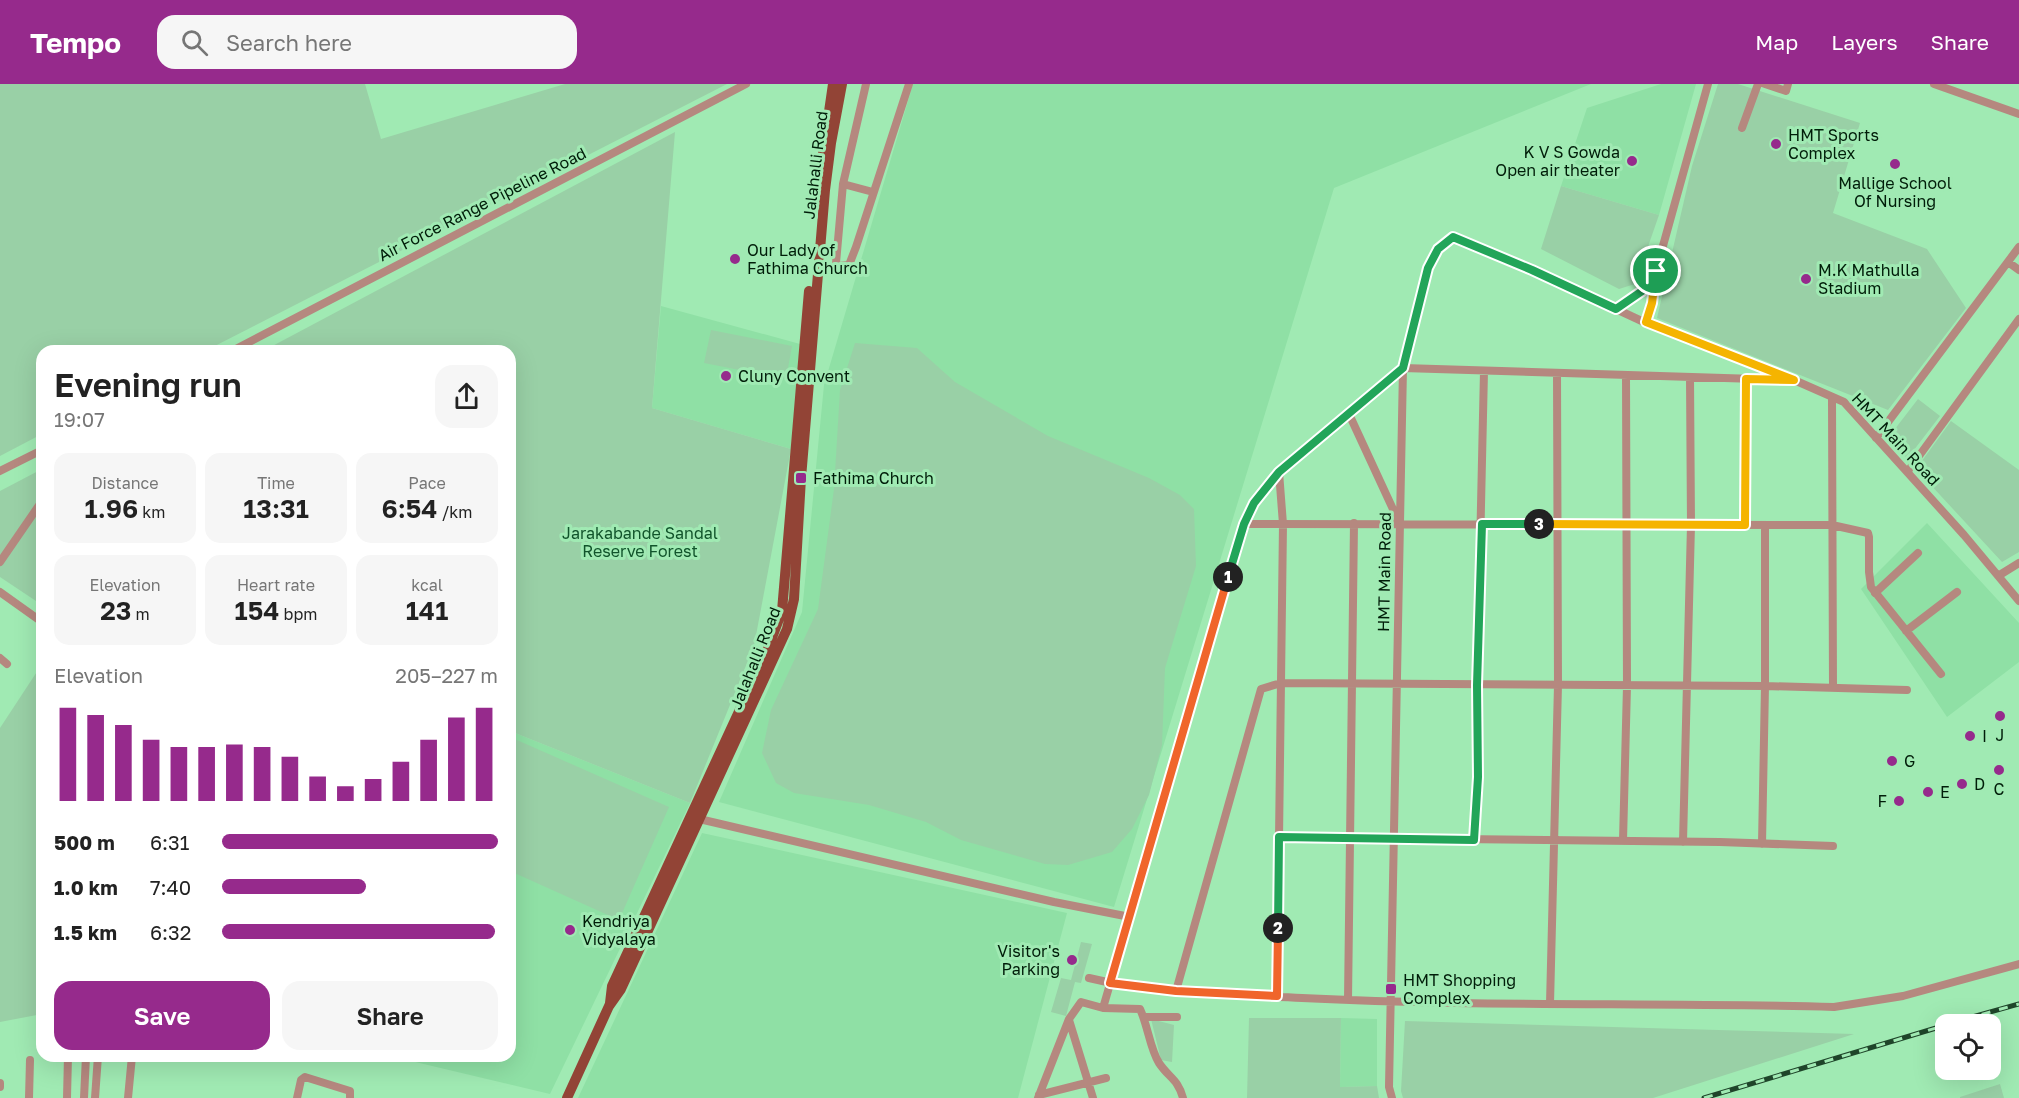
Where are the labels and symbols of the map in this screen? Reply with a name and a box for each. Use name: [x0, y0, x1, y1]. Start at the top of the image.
street label: Jalahalli Road: [798, 110, 832, 220]
place label: HMT Sports Complex: [1788, 125, 1879, 163]
marker: HMT Sports Complex: [1769, 137, 1783, 151]
place label: K V S Gowda Open air theater: [1495, 142, 1620, 180]
street label: Air Force Range Pipeline Road: [375, 143, 589, 265]
marker: K V S Gowda Open air theater: [1625, 154, 1639, 168]
marker: Mallige School Of Nursing: [1888, 157, 1902, 171]
place label: Mallige School Of Nursing: [1838, 173, 1952, 211]
place label: Our Lady of Fathima Church: [747, 240, 868, 278]
pin: [1630, 245, 1681, 296]
marker: Our Lady of Fathima Church: [728, 252, 742, 266]
place label: M.K Mathulla Stadium: [1818, 260, 1919, 298]
marker: M.K Mathulla Stadium: [1799, 272, 1813, 286]
place label: Cluny Convent: [738, 366, 850, 386]
marker: Cluny Convent: [719, 369, 733, 383]
street label: HMT Main Road: [1848, 388, 1944, 490]
place label: Fathima Church: [813, 468, 934, 488]
marker: Fathima Church: [794, 471, 808, 485]
pin: 3: [1524, 509, 1554, 539]
street label: HMT Main Road: [1373, 512, 1395, 632]
park label: Jarakabande Sandal Reserve Forest: [562, 523, 718, 561]
pin: 1: [1213, 562, 1243, 592]
street label: Jalahalli Road: [725, 604, 785, 712]
marker: J: [1993, 709, 2007, 723]
place label: J: [1996, 725, 2004, 745]
place label: I: [1982, 726, 1987, 746]
marker: I: [1963, 729, 1977, 743]
place label: G: [1904, 751, 1915, 771]
marker: G: [1885, 754, 1899, 768]
marker: C: [1992, 763, 2006, 777]
place label: D: [1974, 774, 1985, 794]
marker: D: [1955, 777, 1969, 791]
place label: C: [1994, 779, 2005, 799]
place label: E: [1940, 782, 1950, 802]
marker: E: [1921, 785, 1935, 799]
place label: F: [1877, 791, 1887, 811]
marker: F: [1892, 794, 1906, 808]
place label: Kendriya Vidyalaya: [582, 911, 656, 949]
pin: 2: [1263, 913, 1293, 943]
marker: Kendriya Vidyalaya: [563, 923, 577, 937]
place label: Visitor's Parking: [997, 941, 1060, 979]
marker: Visitor's Parking: [1065, 953, 1079, 967]
place label: HMT Shopping Complex: [1403, 970, 1516, 1008]
marker: HMT Shopping Complex: [1384, 982, 1398, 996]

